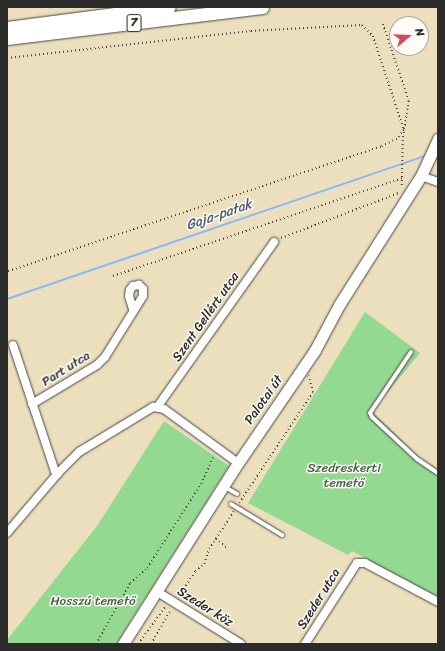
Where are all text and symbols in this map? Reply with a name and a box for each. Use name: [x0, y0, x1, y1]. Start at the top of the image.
road number: 7: [126, 13, 142, 33]
north arrow: [389, 16, 429, 56]
text: N: [410, 26, 430, 39]
water label: Gaja-patak: [184, 196, 254, 234]
street label: Szent Gellért utca: [169, 269, 243, 365]
street label: Part utca: [39, 348, 93, 390]
street label: Palotai út: [241, 372, 287, 428]
park label: Szedreskerti temető: [307, 461, 381, 492]
street label: Szeder utca: [294, 566, 344, 632]
street label: Szeder köz: [174, 584, 236, 630]
park label: Hosszú temető: [50, 593, 136, 609]

